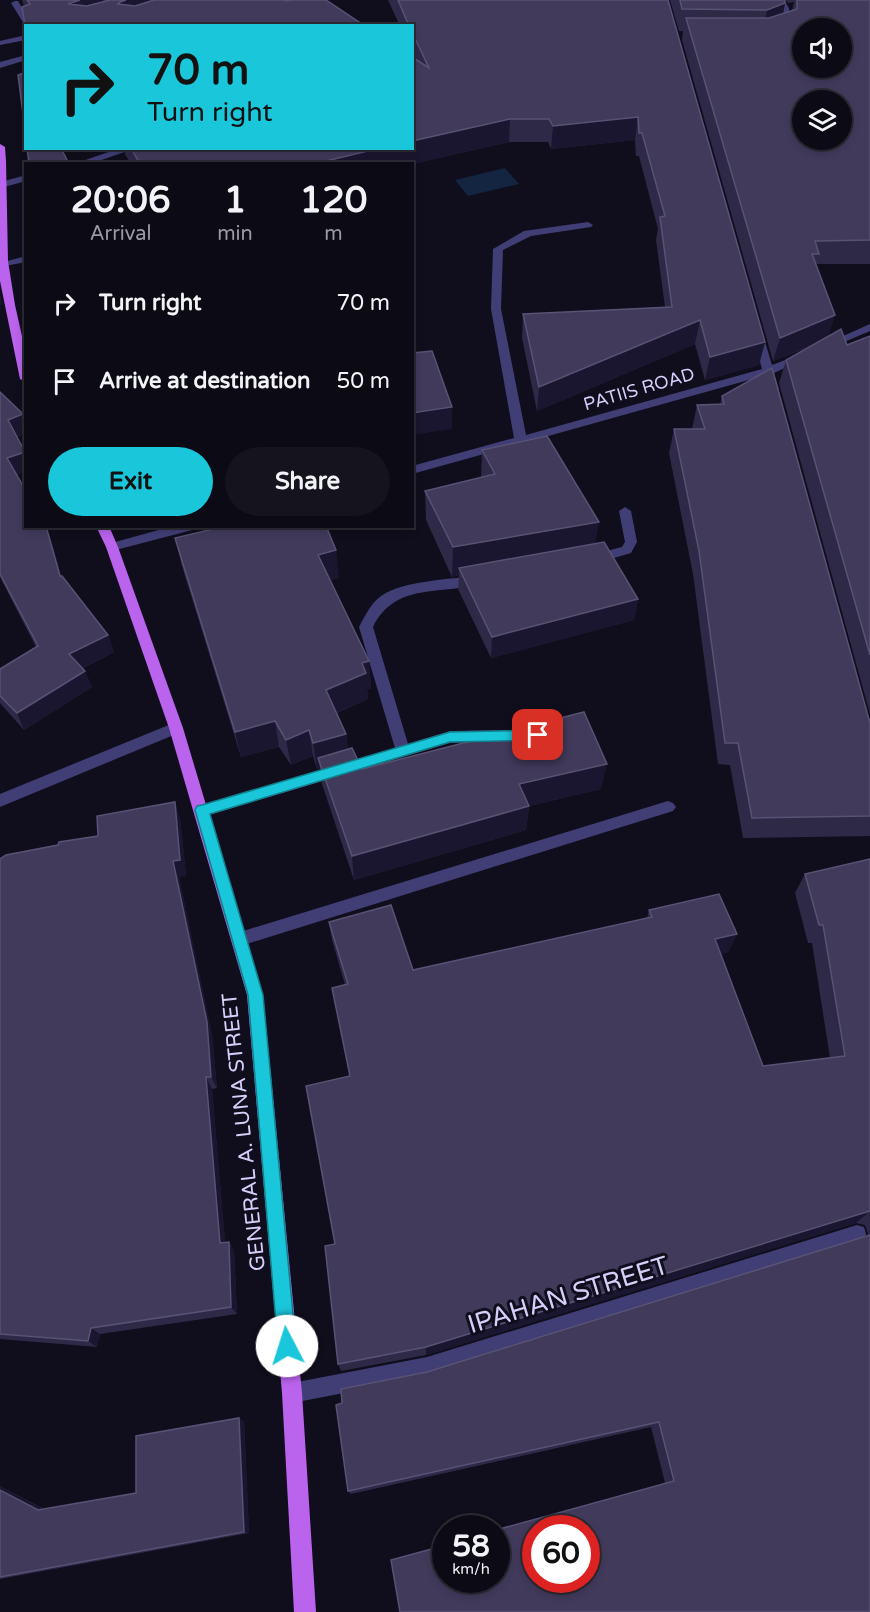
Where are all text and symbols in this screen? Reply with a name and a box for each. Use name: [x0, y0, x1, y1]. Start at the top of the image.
map controls: [792, 18, 852, 150]
button: sound: [792, 18, 852, 78]
text: 70 m: [147, 45, 249, 96]
icon: right: [48, 48, 126, 126]
button: layers: [792, 90, 852, 150]
text: Turn right: [147, 96, 273, 129]
text: 20:06: [71, 179, 171, 222]
text: 1: [224, 179, 246, 222]
text: 120: [299, 179, 367, 222]
text: Arrival: [90, 222, 152, 246]
text: min: [217, 222, 253, 246]
text: m: [324, 222, 343, 246]
icon: right: [48, 287, 81, 320]
text: Turn right: [99, 290, 201, 316]
text: 70 m: [336, 290, 390, 316]
street label: PATIIS ROAD: [581, 363, 697, 415]
icon: arrive: [48, 365, 81, 398]
text: Arrive at destination: [99, 368, 310, 394]
text: 50 m: [336, 368, 390, 394]
button: Exit: [48, 447, 213, 516]
button: Share: [225, 447, 390, 516]
pin: [512, 709, 563, 760]
icon: arrive: [521, 718, 554, 751]
street label: GENERAL A. LUNA STREET: [217, 992, 271, 1272]
street label: IPAHAN STREET: [464, 1250, 672, 1340]
position arrow: [255, 1314, 319, 1378]
speed limit sign: 60: [522, 1515, 600, 1593]
text: 58: [452, 1528, 490, 1565]
text: km/h: [452, 1560, 490, 1578]

